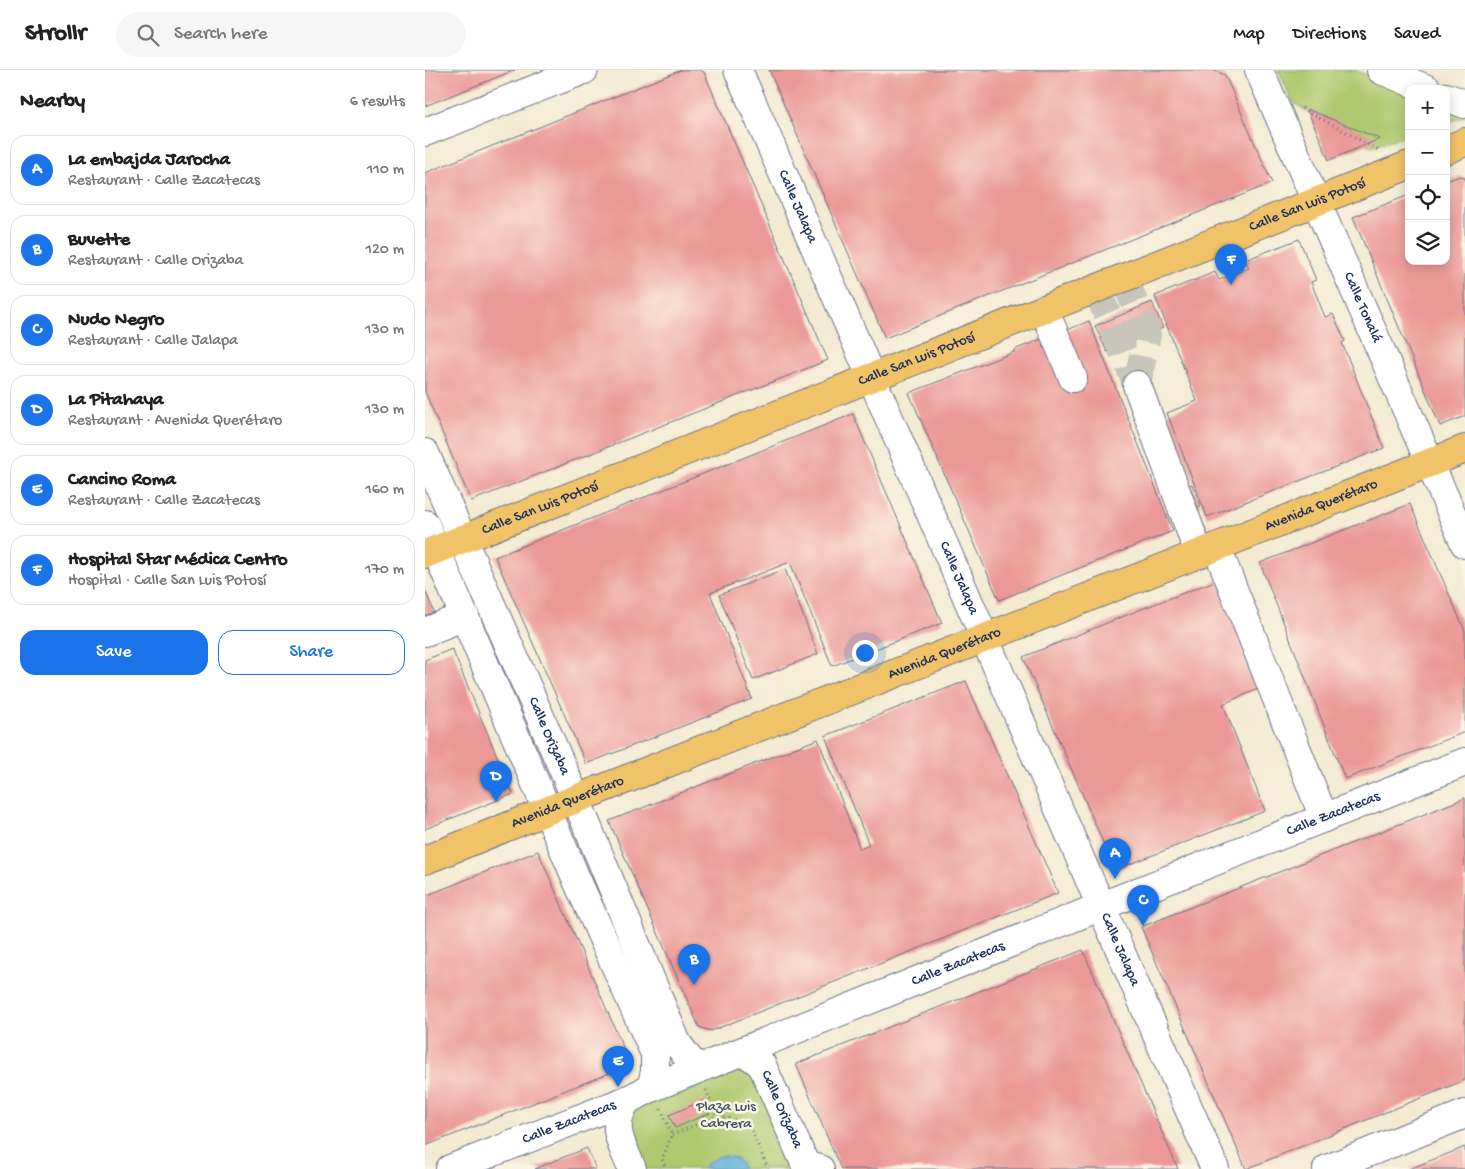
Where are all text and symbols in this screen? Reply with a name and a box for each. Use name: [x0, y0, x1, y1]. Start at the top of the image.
search box: [116, 12, 466, 57]
text: Strollr: [25, 20, 86, 49]
icon: search: [134, 21, 162, 49]
text: Search here: [174, 23, 268, 46]
text: Map: [1233, 24, 1265, 45]
text: Directions: [1293, 24, 1366, 45]
text: Saved: [1394, 24, 1440, 45]
map controls: [1405, 85, 1450, 265]
button: +: [1405, 85, 1450, 130]
text: Nearby: [20, 90, 85, 115]
text: 6 results: [350, 93, 405, 112]
button: −: [1405, 130, 1450, 175]
text: La embajda Jarocha: [68, 149, 230, 172]
text: A: [32, 161, 42, 180]
text: 110 m: [367, 161, 404, 180]
street label: Calle Jalapa: [774, 167, 821, 247]
text: Restaurant · Calle Zacatecas: [68, 172, 260, 191]
street label: Calle San Luis Potosí: [1247, 174, 1369, 236]
button: locate: [1405, 175, 1450, 220]
button: layers: [1405, 220, 1450, 265]
text: Buvette: [68, 229, 130, 252]
text: B: [33, 241, 41, 260]
text: 120 m: [365, 241, 404, 260]
pin: F: [1215, 244, 1247, 285]
text: Restaurant · Calle Orizaba: [68, 252, 243, 271]
street label: Calle Tonalá: [1339, 270, 1386, 346]
text: Nudo Negro: [68, 309, 164, 332]
text: C: [33, 321, 41, 340]
text: 130 m: [365, 321, 404, 340]
street label: Calle San Luis Potosí: [856, 328, 979, 391]
text: Restaurant · Calle Jalapa: [68, 332, 238, 351]
text: La Pitahaya: [68, 389, 164, 412]
text: D: [32, 401, 42, 420]
text: 130 m: [365, 401, 404, 420]
text: Restaurant · Avenida Querétaro: [68, 412, 282, 431]
text: Cancino Roma: [68, 469, 176, 492]
street label: Avenida Querétaro: [1262, 475, 1381, 536]
street label: Calle San Luis Potosí: [479, 477, 602, 540]
text: E: [32, 481, 42, 500]
text: 160 m: [365, 481, 404, 500]
text: Restaurant · Calle Zacatecas: [68, 492, 260, 511]
street label: Calle Jalapa: [935, 539, 983, 618]
text: Hospital Star Médica Centro: [68, 549, 288, 572]
text: F: [33, 561, 41, 580]
text: 170 m: [365, 561, 404, 580]
text: Hospital · Calle San Luis Potosí: [68, 572, 266, 591]
street label: Avenida Querétaro: [886, 623, 1004, 684]
button: Save: [20, 630, 208, 675]
button: Share: [218, 630, 405, 675]
your location: [852, 640, 878, 666]
street label: Calle Orizaba: [524, 694, 574, 779]
pin: D: [480, 761, 512, 802]
street label: Avenida Querétaro: [509, 772, 627, 833]
street label: Calle Zacatecas: [1284, 787, 1383, 841]
pin: A: [1099, 838, 1131, 879]
pin: C: [1127, 885, 1159, 926]
street label: Calle Jalapa: [1096, 910, 1144, 990]
street label: Calle Zacatecas: [909, 937, 1008, 991]
pin: B: [678, 944, 710, 985]
pin: E: [602, 1046, 634, 1087]
street label: Calle Orizaba: [756, 1068, 806, 1152]
street label: Calle Zacatecas: [520, 1096, 619, 1149]
park label: Plaza Luis Cabrera: [695, 1098, 756, 1133]

